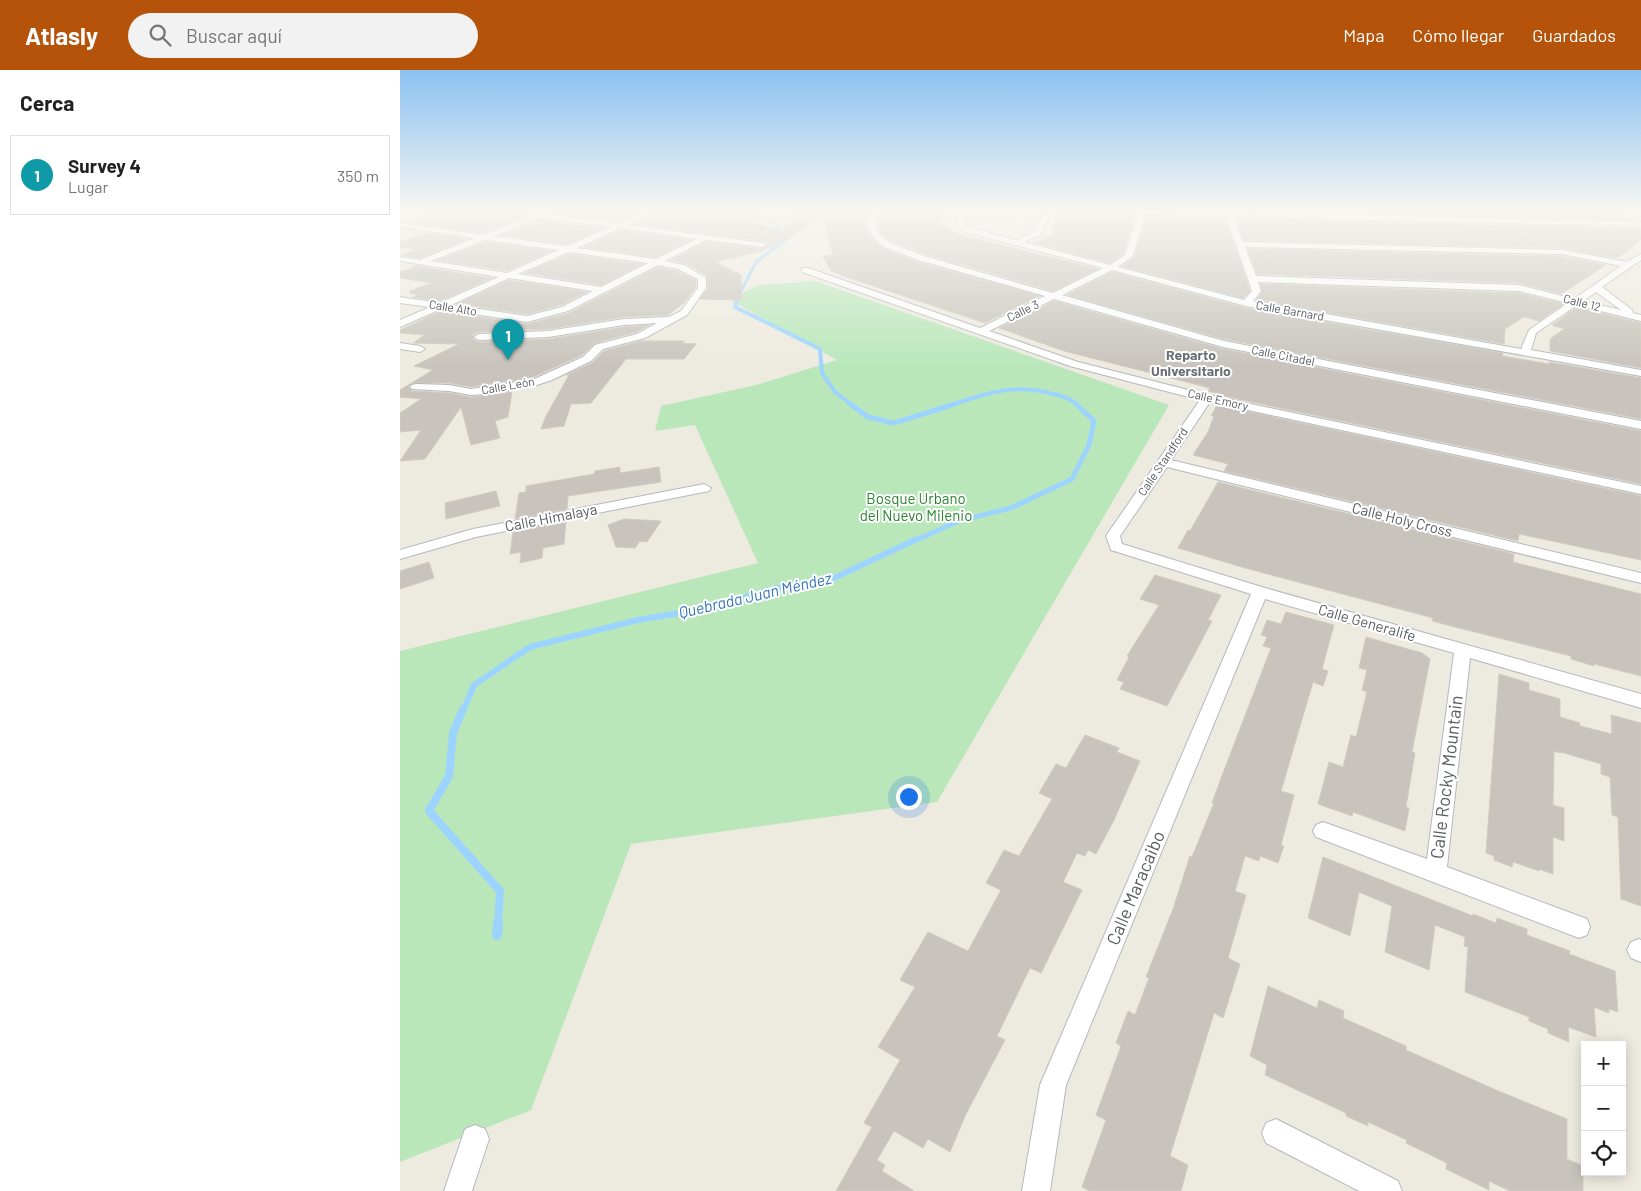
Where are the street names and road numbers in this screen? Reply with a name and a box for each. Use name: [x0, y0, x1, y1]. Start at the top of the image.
street label: Calle 12: [1562, 291, 1603, 313]
street label: Calle Alto: [428, 296, 478, 318]
street label: Calle 3: [1004, 296, 1041, 324]
street label: Calle Barnard: [1255, 297, 1325, 323]
street label: Calle Citadel: [1250, 342, 1316, 368]
street label: Calle León: [480, 373, 536, 397]
street label: Calle Emory: [1187, 385, 1250, 413]
street label: Calle Standford: [1134, 425, 1190, 498]
street label: Calle Holy Cross: [1350, 498, 1454, 540]
street label: Calle Himalaya: [503, 499, 599, 535]
street label: Calle Generalife: [1316, 600, 1418, 645]
street label: Calle Rocky Mountain: [1425, 694, 1467, 860]
street label: Calle Maracaibo: [1101, 827, 1169, 948]

